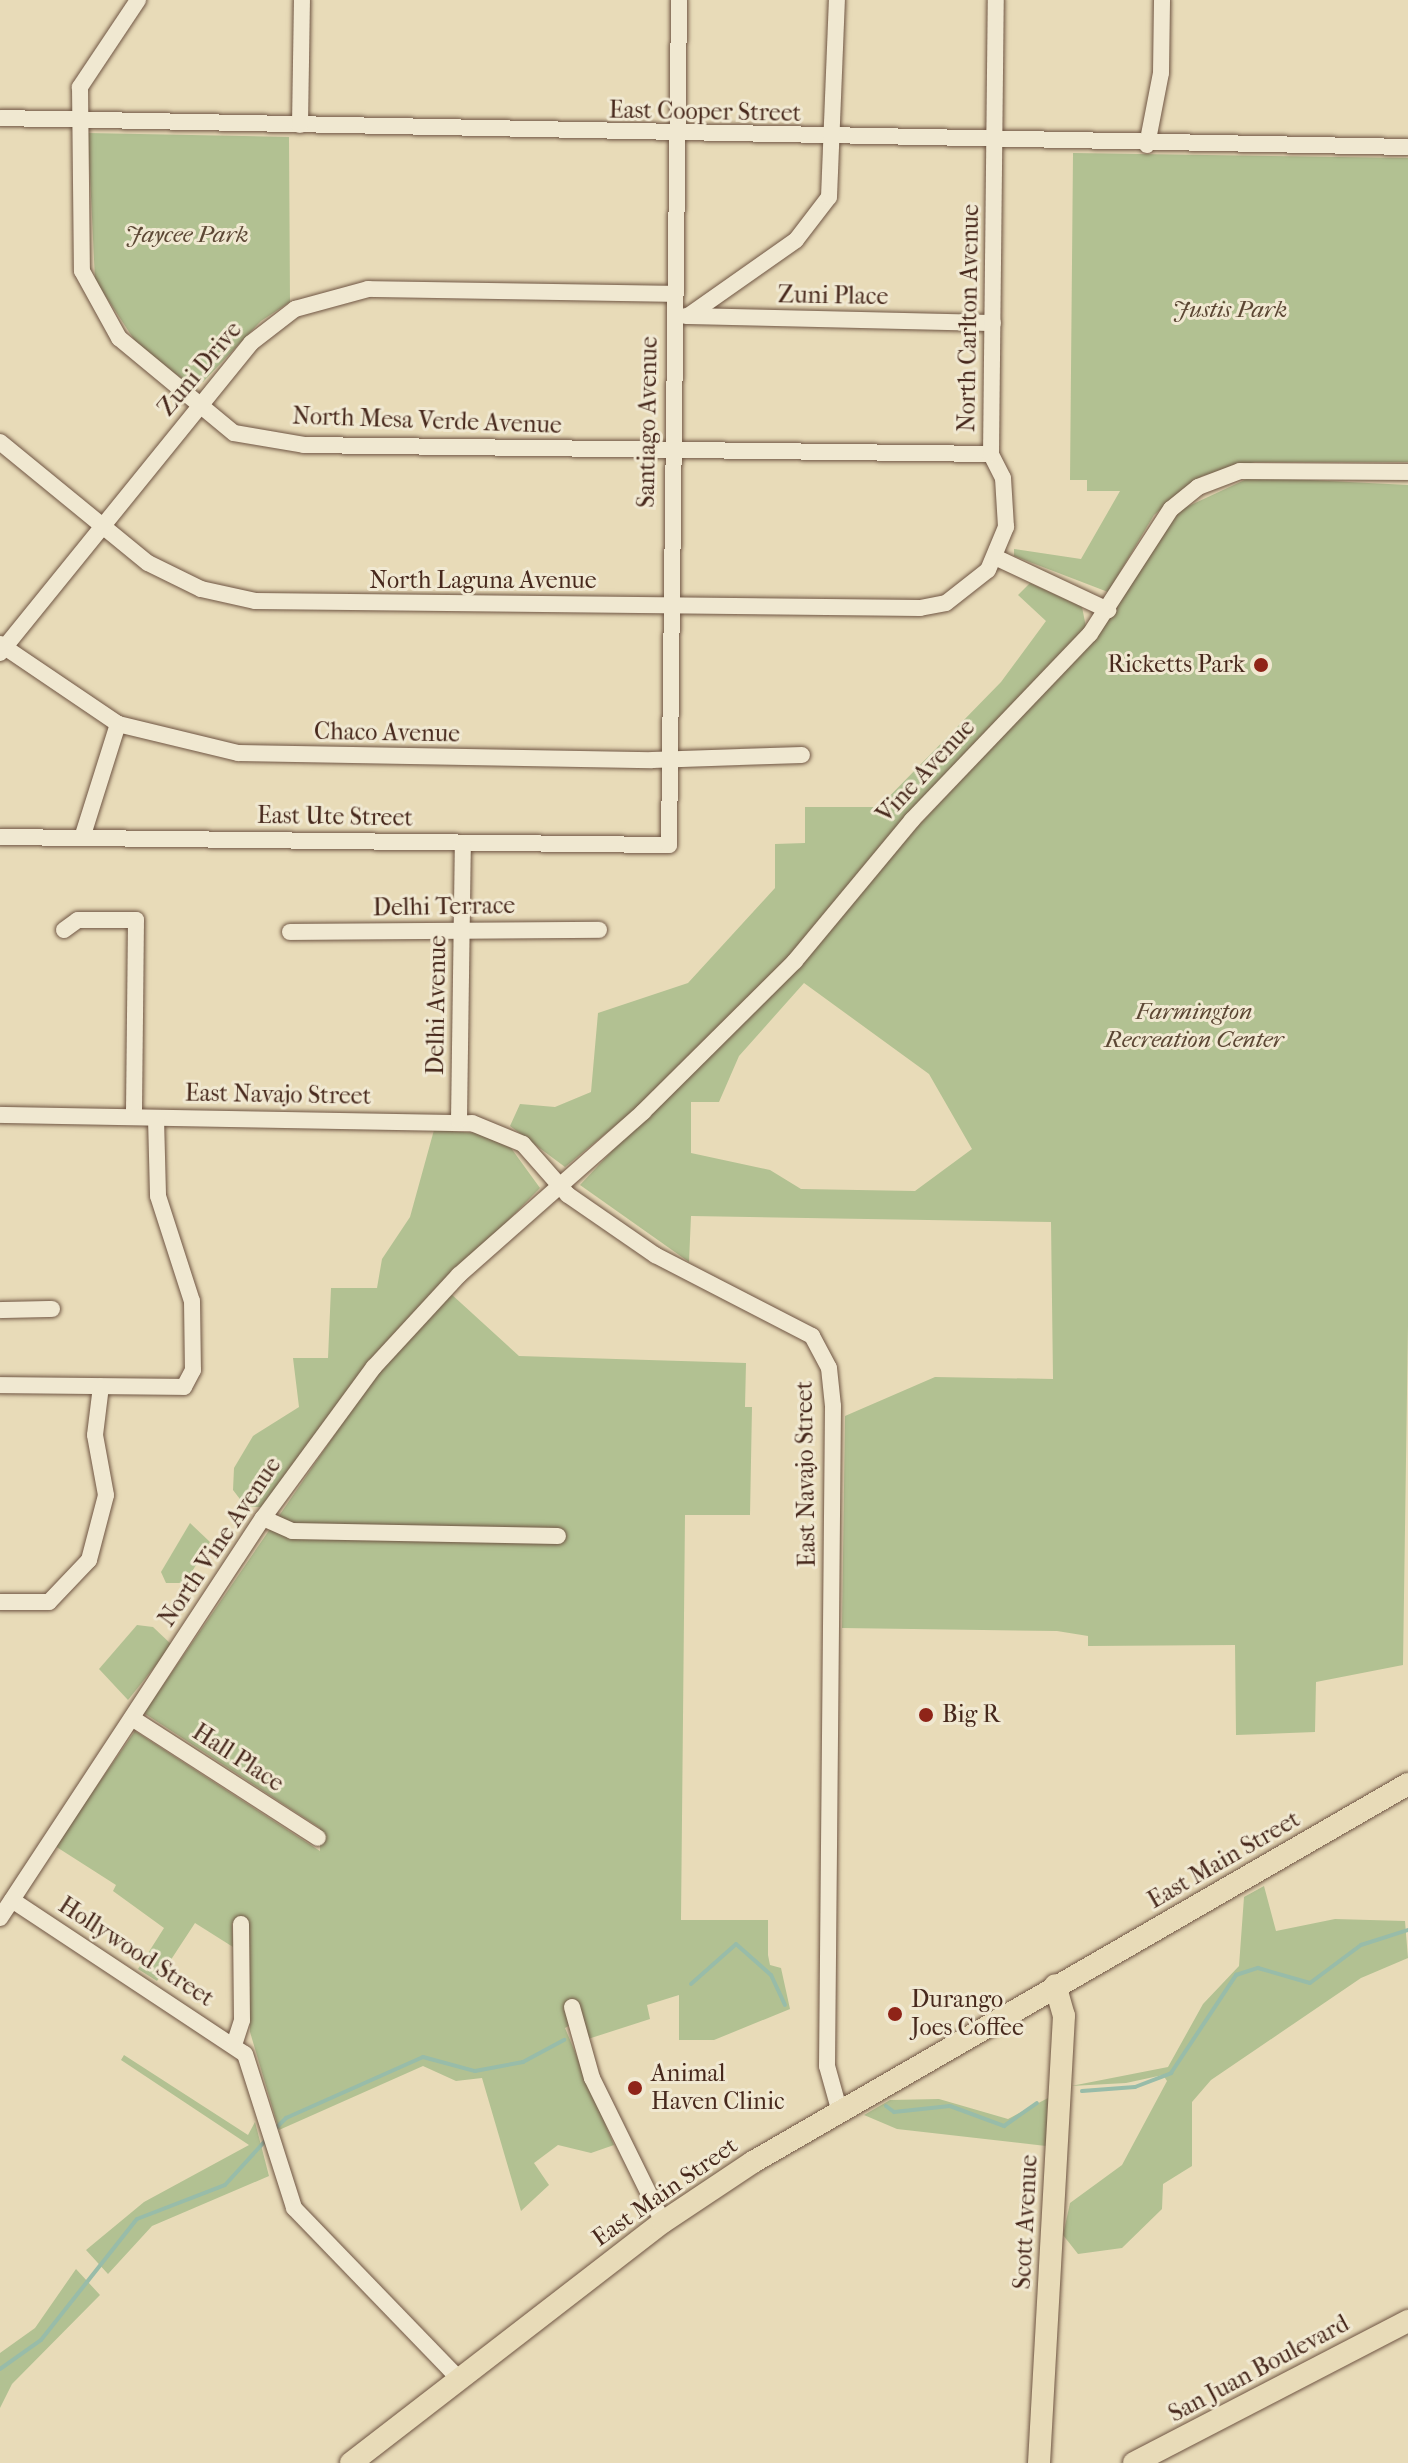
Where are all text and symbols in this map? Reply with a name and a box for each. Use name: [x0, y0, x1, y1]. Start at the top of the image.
street label: East Cooper Street: [609, 96, 801, 128]
street label: North Carlton Avenue: [953, 204, 985, 432]
park label: Jaycee Park: [125, 221, 249, 249]
street label: Zuni Place: [777, 281, 889, 311]
park label: Justis Park: [1173, 296, 1287, 324]
street label: Zuni Drive: [152, 316, 248, 422]
street label: Santiago Avenue: [632, 336, 664, 508]
street label: North Mesa Verde Avenue: [292, 402, 562, 440]
street label: North Laguna Avenue: [369, 567, 597, 595]
place label: Ricketts Park: [1107, 651, 1245, 679]
marker: Ricketts Park: [1252, 656, 1270, 674]
street label: Vine Avenue: [871, 713, 981, 829]
street label: Chaco Avenue: [314, 717, 460, 749]
street label: East Ute Street: [257, 801, 413, 833]
street label: Delhi Terrace: [373, 891, 515, 923]
street label: Delhi Avenue: [421, 935, 453, 1075]
park label: Farmington Recreation Center: [1105, 998, 1283, 1054]
street label: East Navajo Street: [185, 1079, 371, 1111]
street label: East Navajo Street: [790, 1381, 822, 1567]
street label: North Vine Avenue: [153, 1452, 287, 1632]
place label: Big R: [942, 1701, 1000, 1729]
marker: Big R: [917, 1706, 935, 1724]
street label: Hall Place: [187, 1718, 289, 1798]
street label: East Main Street: [1143, 1805, 1305, 1915]
street label: Hollywood Street: [53, 1891, 219, 2013]
place label: Durango Joes Coffee: [911, 1986, 1024, 2042]
marker: Durango Joes Coffee: [886, 2005, 904, 2023]
place label: Animal Haven Clinic: [651, 2060, 784, 2116]
marker: Animal Haven Clinic: [626, 2079, 644, 2097]
street label: East Main Street: [587, 2131, 743, 2253]
street label: Scott Avenue: [1008, 2154, 1044, 2290]
street label: San Juan Boulevard: [1164, 2309, 1354, 2429]

